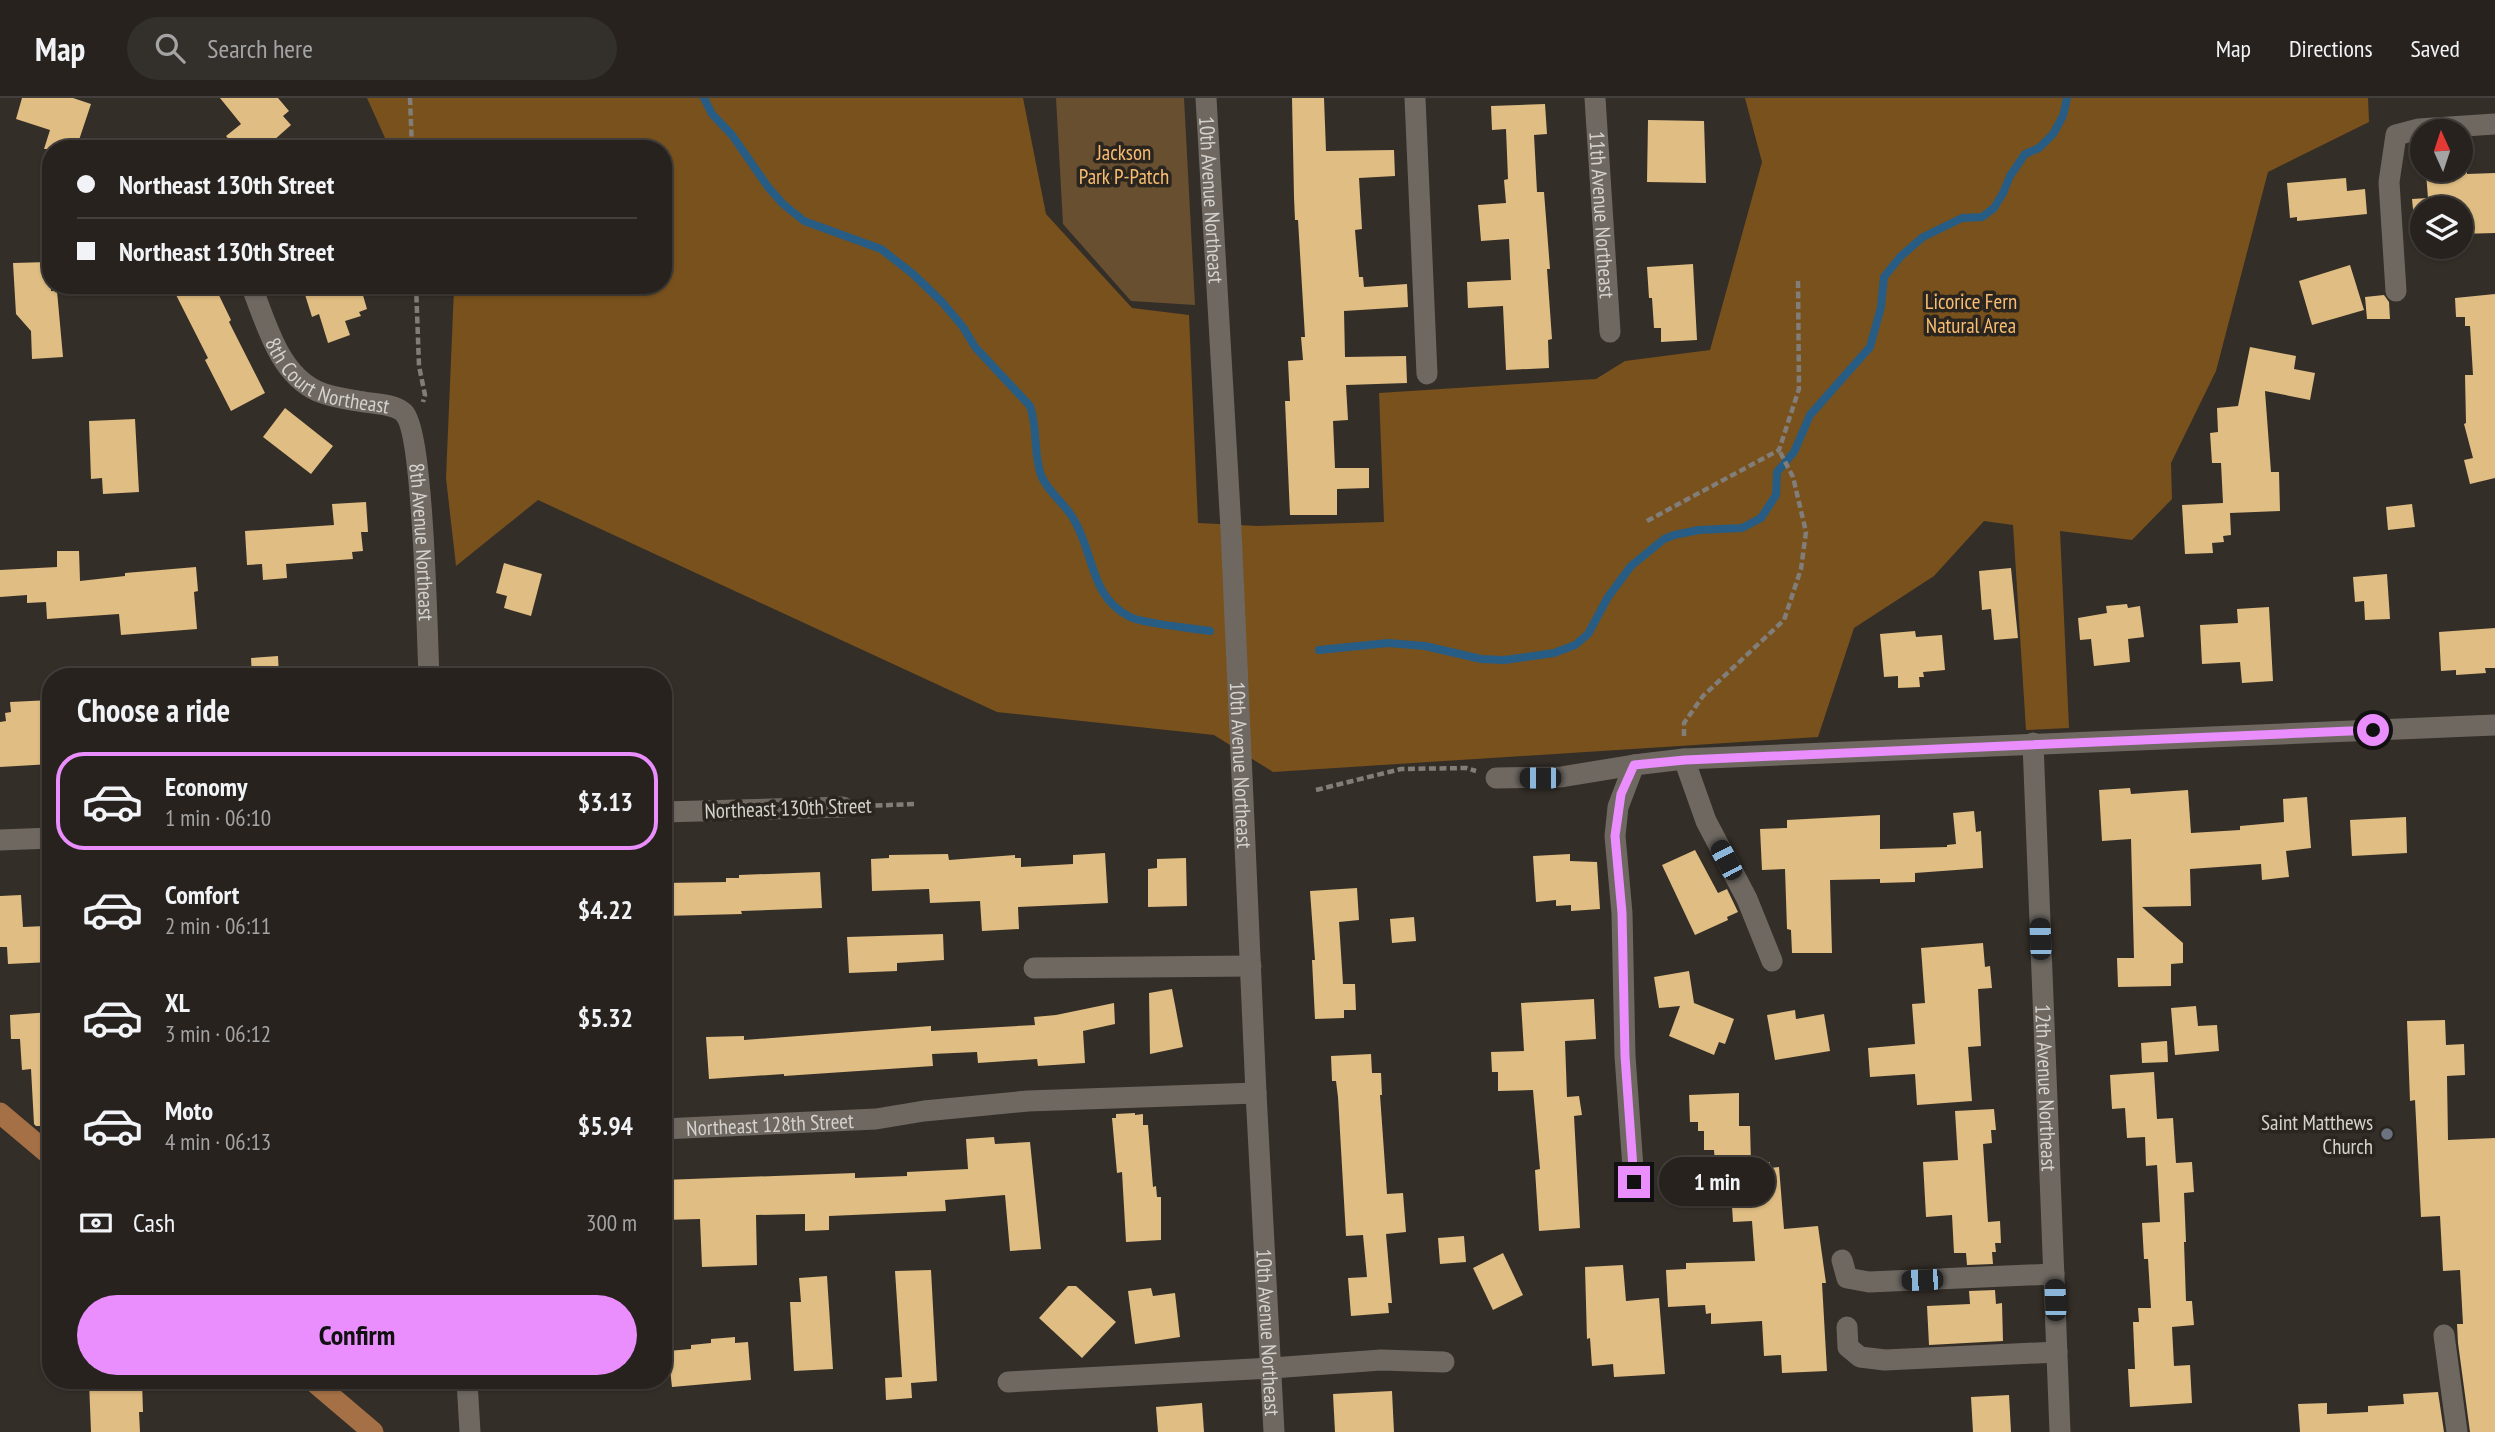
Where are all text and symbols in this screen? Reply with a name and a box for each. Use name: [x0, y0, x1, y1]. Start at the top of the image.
search box: [127, 17, 617, 80]
text: Map: [35, 27, 85, 70]
icon: search: [151, 29, 189, 67]
text: Search here: [207, 32, 313, 65]
text: Map: [2216, 33, 2251, 64]
text: Directions: [2289, 33, 2373, 64]
text: Saved: [2411, 33, 2460, 64]
street label: 10th Avenue Northeast: [1194, 116, 1230, 284]
north arrow: [2410, 119, 2473, 182]
map controls: [2410, 119, 2473, 259]
street label: 11th Avenue Northeast: [1584, 130, 1621, 299]
park label: Jackson Park P-Patch: [1079, 139, 1169, 190]
text: Northeast 130th Street: [119, 168, 334, 201]
button: layers: [2410, 196, 2473, 259]
text: Northeast 130th Street: [119, 235, 334, 268]
park label: Licorice Fern Natural Area: [1925, 288, 2017, 339]
street label: 8th Court Northeast: [260, 333, 392, 419]
street label: 8th Avenue Northeast: [403, 462, 441, 622]
street label: 10th Avenue Northeast: [1224, 681, 1259, 849]
text: Choose a ride: [77, 689, 230, 731]
route start: [2357, 714, 2389, 746]
car: [1520, 768, 1562, 789]
icon: car: [81, 770, 144, 833]
text: Economy: [165, 770, 247, 803]
text: $3.13: [578, 785, 633, 818]
street label: Northeast 130th Street: [704, 792, 872, 824]
text: 1 min · 06:10: [165, 803, 271, 832]
car: [1707, 837, 1746, 883]
icon: car: [81, 878, 144, 941]
text: Comfort: [165, 878, 239, 911]
text: $4.22: [578, 893, 633, 926]
text: 2 min · 06:11: [165, 911, 271, 940]
car: [2029, 918, 2052, 960]
icon: car: [81, 986, 144, 1049]
text: XL: [165, 986, 190, 1019]
text: $5.32: [578, 1001, 633, 1034]
street label: 12th Avenue Northeast: [2030, 1004, 2063, 1172]
text: 3 min · 06:12: [165, 1019, 271, 1048]
icon: car: [81, 1094, 144, 1157]
text: Moto: [165, 1094, 213, 1127]
street label: Northeast 128th Street: [686, 1107, 854, 1141]
text: $5.94: [578, 1109, 633, 1142]
place label: Saint Matthews Church: [2261, 1109, 2373, 1160]
marker: Saint Matthews Church: [2379, 1126, 2395, 1142]
text: 4 min · 06:13: [165, 1127, 271, 1156]
callout: 1 min: [1658, 1158, 1774, 1206]
route end: [1618, 1166, 1650, 1198]
text: 1 min: [1694, 1167, 1740, 1196]
icon: cash: [77, 1204, 115, 1242]
text: Cash: [133, 1206, 175, 1239]
text: 300 m: [586, 1208, 637, 1237]
street label: 10th Avenue Northeast: [1251, 1248, 1287, 1417]
car: [1901, 1269, 1944, 1291]
car: [2044, 1279, 2067, 1321]
button: Confirm: [77, 1295, 637, 1375]

